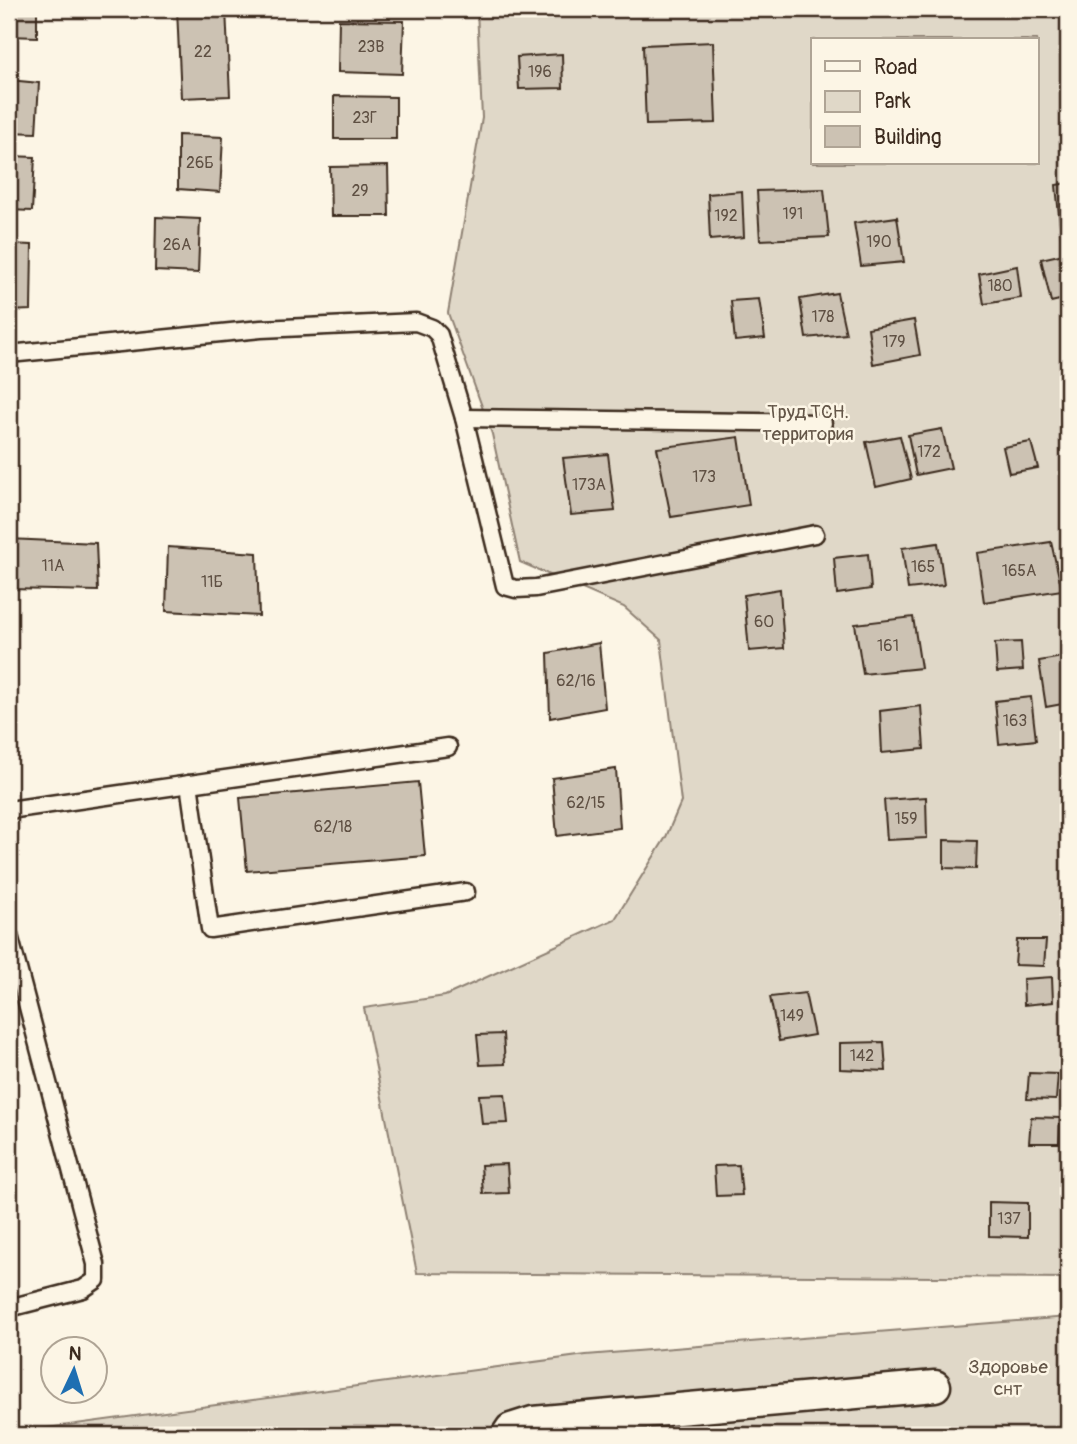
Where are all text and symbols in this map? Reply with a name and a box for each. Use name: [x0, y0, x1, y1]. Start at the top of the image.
house number: 23В: [358, 37, 384, 57]
legend: [811, 38, 1038, 164]
house number: 22: [194, 42, 212, 62]
text: Road: [874, 54, 918, 81]
house number: 196: [528, 62, 552, 82]
text: Park: [874, 88, 911, 115]
house number: 23Г: [352, 108, 378, 128]
text: Building: [874, 124, 941, 151]
house number: 26Б: [186, 153, 214, 173]
house number: 29: [351, 181, 369, 201]
house number: 191: [783, 204, 803, 224]
house number: 192: [714, 206, 738, 226]
house number: 190: [866, 232, 892, 252]
house number: 26А: [163, 235, 191, 255]
house number: 180: [987, 276, 1013, 296]
house number: 178: [812, 307, 834, 327]
house number: 179: [883, 332, 905, 352]
park label: Труд ТСН. территория: [762, 400, 854, 446]
house number: 172: [917, 442, 941, 462]
house number: 173: [692, 467, 716, 487]
house number: 173А: [572, 475, 606, 495]
house number: 11А: [42, 556, 64, 576]
house number: 165: [911, 557, 935, 577]
house number: 165А: [1002, 561, 1036, 581]
house number: 11Б: [201, 572, 223, 592]
house number: 60: [754, 612, 774, 632]
house number: 161: [877, 636, 899, 656]
house number: 62/16: [556, 671, 596, 691]
house number: 163: [1003, 711, 1027, 731]
house number: 62/15: [567, 793, 605, 813]
house number: 159: [894, 809, 918, 829]
house number: 62/18: [314, 817, 352, 837]
house number: 149: [780, 1006, 804, 1026]
house number: 142: [850, 1046, 874, 1066]
house number: 137: [997, 1209, 1021, 1229]
north arrow: [38, 1336, 108, 1406]
text: N: [68, 1342, 83, 1366]
park label: Здоровье снт: [968, 1355, 1048, 1401]

